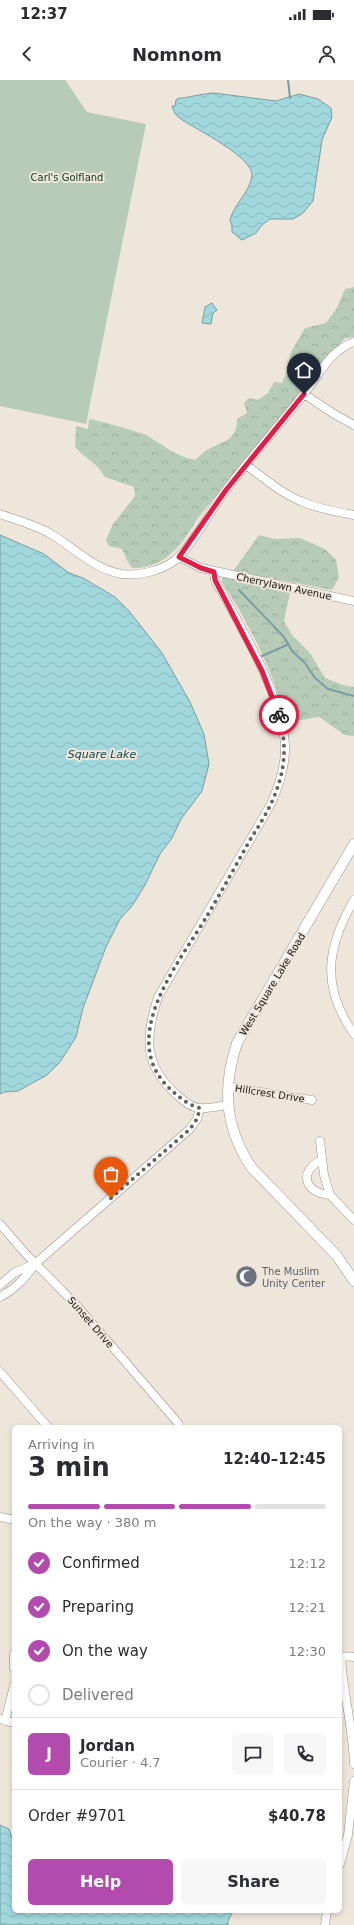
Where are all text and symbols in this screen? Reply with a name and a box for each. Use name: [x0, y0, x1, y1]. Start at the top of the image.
text: 12:37: [20, 5, 68, 23]
icon: back: [16, 43, 38, 65]
icon: person: [316, 43, 338, 65]
text: Nomnom: [132, 44, 222, 65]
park label: Carl's Golfland: [31, 172, 103, 183]
pin: [287, 353, 321, 394]
icon: home: [293, 359, 315, 381]
street label: Cherrylawn Avenue: [235, 571, 333, 602]
courier: [259, 695, 299, 735]
icon: bike: [268, 704, 290, 726]
water label: Square Lake: [68, 748, 136, 761]
street label: West Square Lake Road: [237, 931, 307, 1038]
street label: Hillcrest Drive: [234, 1083, 306, 1104]
pin: [94, 1157, 128, 1198]
icon: bag: [100, 1163, 122, 1185]
mosque icon: The Muslim Unity Center: [234, 1264, 260, 1290]
place label: The Muslim Unity Center: [261, 1266, 326, 1289]
street label: Sunset Drive: [65, 1295, 116, 1350]
text: Arriving in: [28, 1437, 95, 1452]
text: 12:40–12:45: [223, 1450, 326, 1468]
text: 3 min: [28, 1452, 110, 1482]
text: On the way · 380 m: [28, 1515, 156, 1530]
icon: check: [28, 1552, 50, 1574]
text: Confirmed: [62, 1554, 140, 1572]
text: 12:12: [289, 1556, 326, 1571]
icon: check: [28, 1596, 50, 1618]
text: Preparing: [62, 1598, 134, 1616]
text: 12:21: [289, 1600, 326, 1615]
icon: check: [28, 1640, 50, 1662]
text: On the way: [62, 1642, 148, 1660]
text: 12:30: [289, 1644, 326, 1659]
text: Delivered: [62, 1686, 134, 1704]
button: chat: [232, 1733, 274, 1775]
button: phone: [284, 1733, 326, 1775]
text: Jordan: [80, 1737, 135, 1755]
text: J: [46, 1745, 52, 1763]
text: Courier · 4.7: [80, 1755, 161, 1770]
text: Order #9701: [28, 1807, 126, 1825]
text: $40.78: [268, 1807, 326, 1825]
button: Help: [28, 1859, 173, 1905]
button: Share: [181, 1859, 326, 1905]

